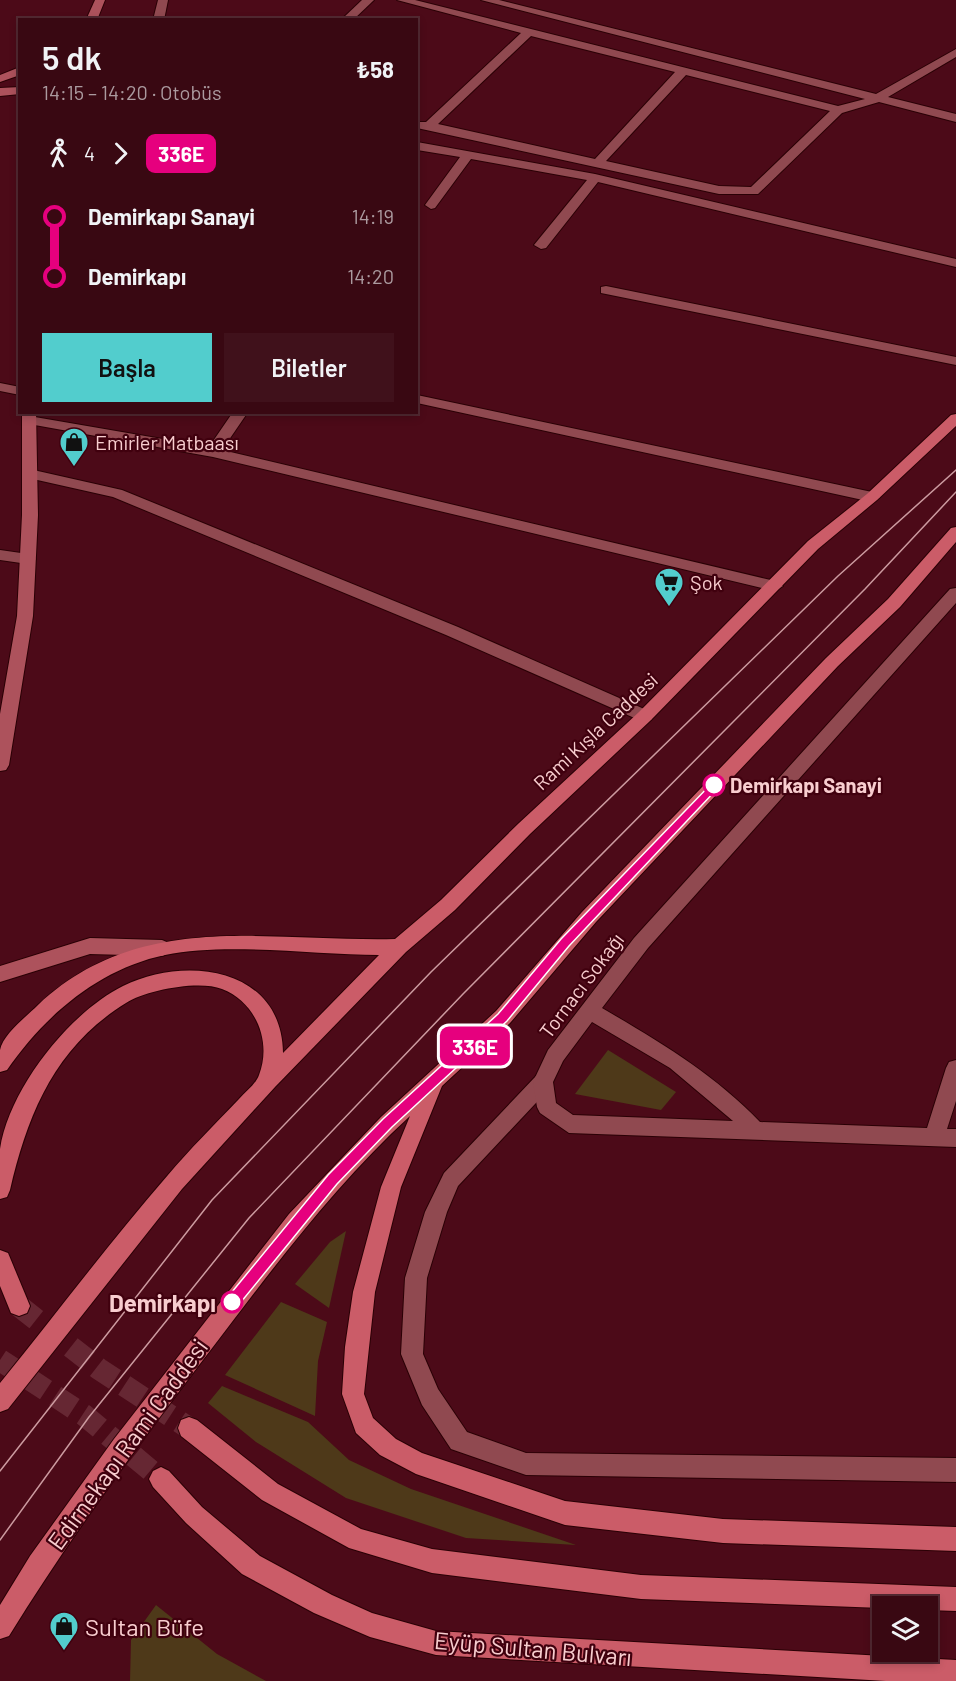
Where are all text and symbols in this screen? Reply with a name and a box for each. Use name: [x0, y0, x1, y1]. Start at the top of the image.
text: 5 dk: [42, 37, 102, 77]
text: ₺58: [356, 56, 394, 82]
text: 14:15 – 14:20 · Otobüs: [42, 80, 222, 104]
icon: walk: [42, 137, 75, 170]
icon: forward: [104, 137, 137, 170]
text: 4: [84, 141, 95, 165]
text: 336E: [158, 141, 204, 166]
text: Demirkapı Sanayi: [88, 203, 255, 229]
text: 14:19: [352, 204, 394, 228]
text: Demirkapı: [88, 263, 186, 289]
text: 14:20: [347, 264, 394, 288]
button: Başla: [42, 333, 212, 402]
button: Biletler: [224, 333, 394, 402]
shop icon: Emirler Matbaası: [58, 426, 90, 468]
place label: Emirler Matbaası: [95, 430, 239, 454]
supermarket icon: Şok: [653, 566, 685, 608]
place label: Şok: [690, 570, 723, 594]
street label: Rami Kışla Caddesi: [528, 667, 662, 795]
place label: Demirkapı Sanayi: [730, 773, 882, 797]
marker: Demirkapı Sanayi: [703, 774, 725, 796]
street label: Tornacı Sokağı: [534, 928, 628, 1042]
line badge: 336E: [433, 1026, 517, 1066]
text: 336E: [452, 1034, 498, 1059]
place label: Demirkapı: [109, 1288, 216, 1317]
marker: Demirkapı: [221, 1291, 243, 1313]
street label: Edirnekapı Rami Caddesi: [41, 1333, 213, 1555]
map controls: [872, 1596, 938, 1662]
button: layers: [872, 1596, 938, 1662]
shop icon: Sultan Büfe: [48, 1610, 80, 1652]
place label: Sultan Büfe: [85, 1612, 204, 1641]
street label: Eyüp Sultan Bulvarı: [433, 1625, 633, 1671]

